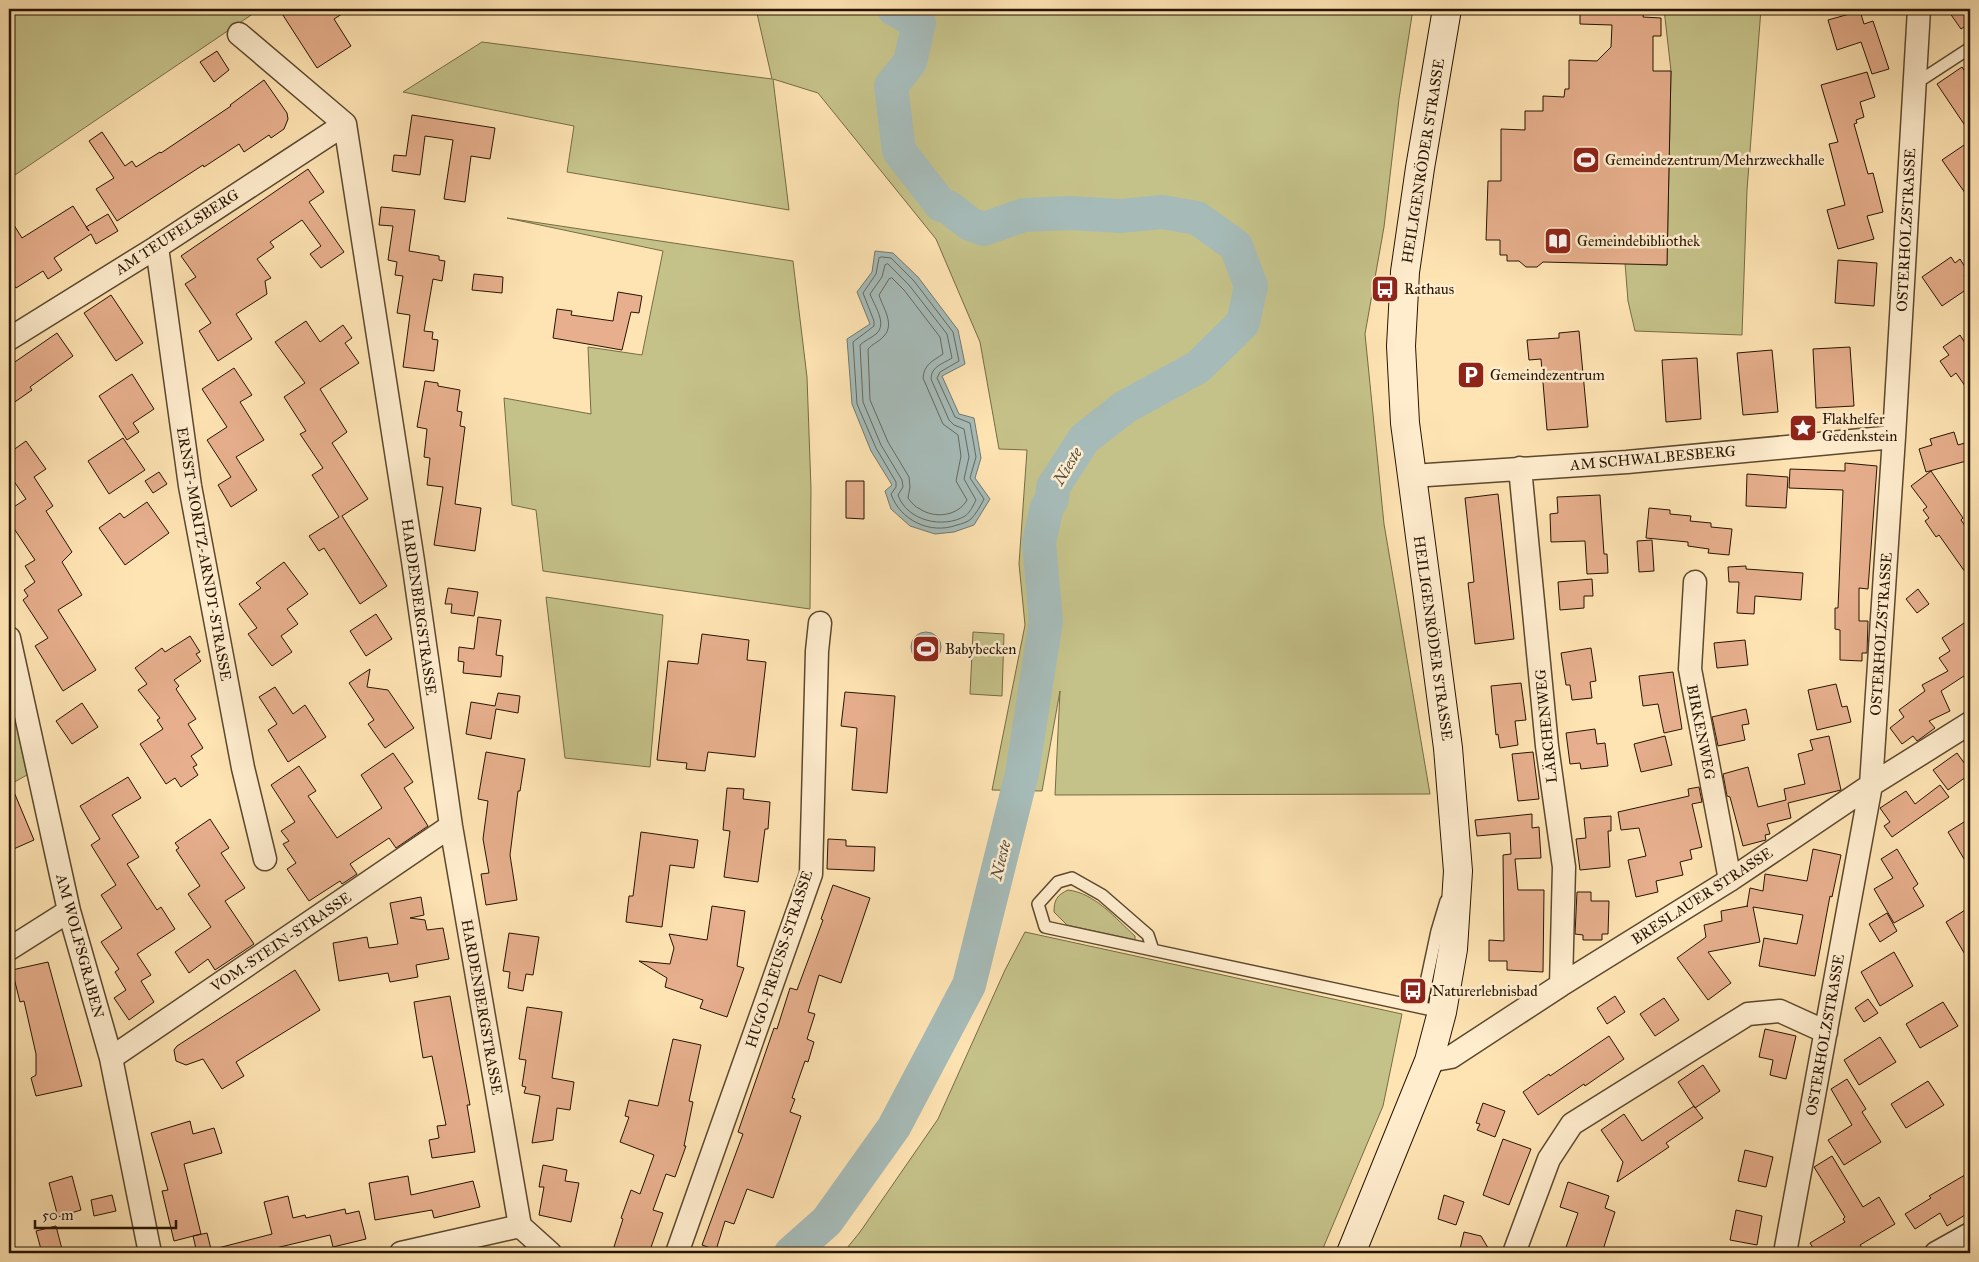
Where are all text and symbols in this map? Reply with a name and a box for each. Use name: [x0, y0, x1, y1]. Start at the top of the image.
street label: HEILIGENRÖDER STRASSE: [1397, 57, 1448, 265]
sports icon: Gemeindezentrum/Mehrzweckhalle: [1571, 145, 1601, 175]
street label: OSTERHOLZSTRASSE: [1893, 148, 1919, 312]
place label: Gemeindezentrum/Mehrzweckhalle: [1605, 151, 1825, 169]
street label: AM TEUFELSBERG: [111, 185, 242, 279]
library icon: Gemeindebibliothek: [1543, 226, 1573, 256]
place label: Gemeindebibliothek: [1577, 232, 1700, 250]
bus stop icon: Rathaus: [1370, 274, 1400, 304]
place label: Rathaus: [1404, 280, 1454, 298]
parking icon: Gemeindezentrum: [1456, 360, 1486, 390]
place label: Gemeindezentrum: [1490, 366, 1605, 384]
place label: Flakhelfer Gedenkstein: [1822, 410, 1897, 445]
place icon: Flakhelfer Gedenkstein: [1788, 413, 1818, 443]
street label: ERNST-MORITZ-ARNDT-STRASSE: [173, 426, 235, 683]
street label: AM SCHWALBESBERG: [1568, 442, 1737, 474]
water label: Nieste: [1048, 443, 1086, 489]
street label: HARDENBERGSTRASSE: [398, 518, 440, 697]
street label: HEILIGENRÖDER STRASSE: [1410, 534, 1457, 742]
street label: OSTERHOLZSTRASSE: [1866, 551, 1896, 716]
sports icon: Babybecken: [911, 634, 941, 664]
place label: Babybecken: [945, 640, 1016, 658]
street label: LÄRCHENWEG: [1531, 668, 1561, 784]
street label: BIRKENWEG: [1683, 683, 1719, 781]
water label: Nieste: [986, 837, 1015, 883]
street label: BRESLAUER STRASSE: [1628, 843, 1776, 948]
street label: HUGO-PREUSS-STRASSE: [742, 868, 816, 1050]
street label: AM WOLFSGRABEN: [52, 871, 108, 1020]
street label: VOM-STEIN-STRASSE: [206, 888, 355, 996]
street label: HARDENBERGSTRASSE: [458, 918, 506, 1096]
street label: OSTERHOLZSTRASSE: [1802, 953, 1848, 1117]
bus stop icon: Naturerlebnisbad: [1398, 976, 1428, 1006]
place label: Naturerlebnisbad: [1432, 982, 1538, 1000]
scale bar: [35, 1197, 176, 1229]
text: 50 m: [42, 1206, 74, 1224]

